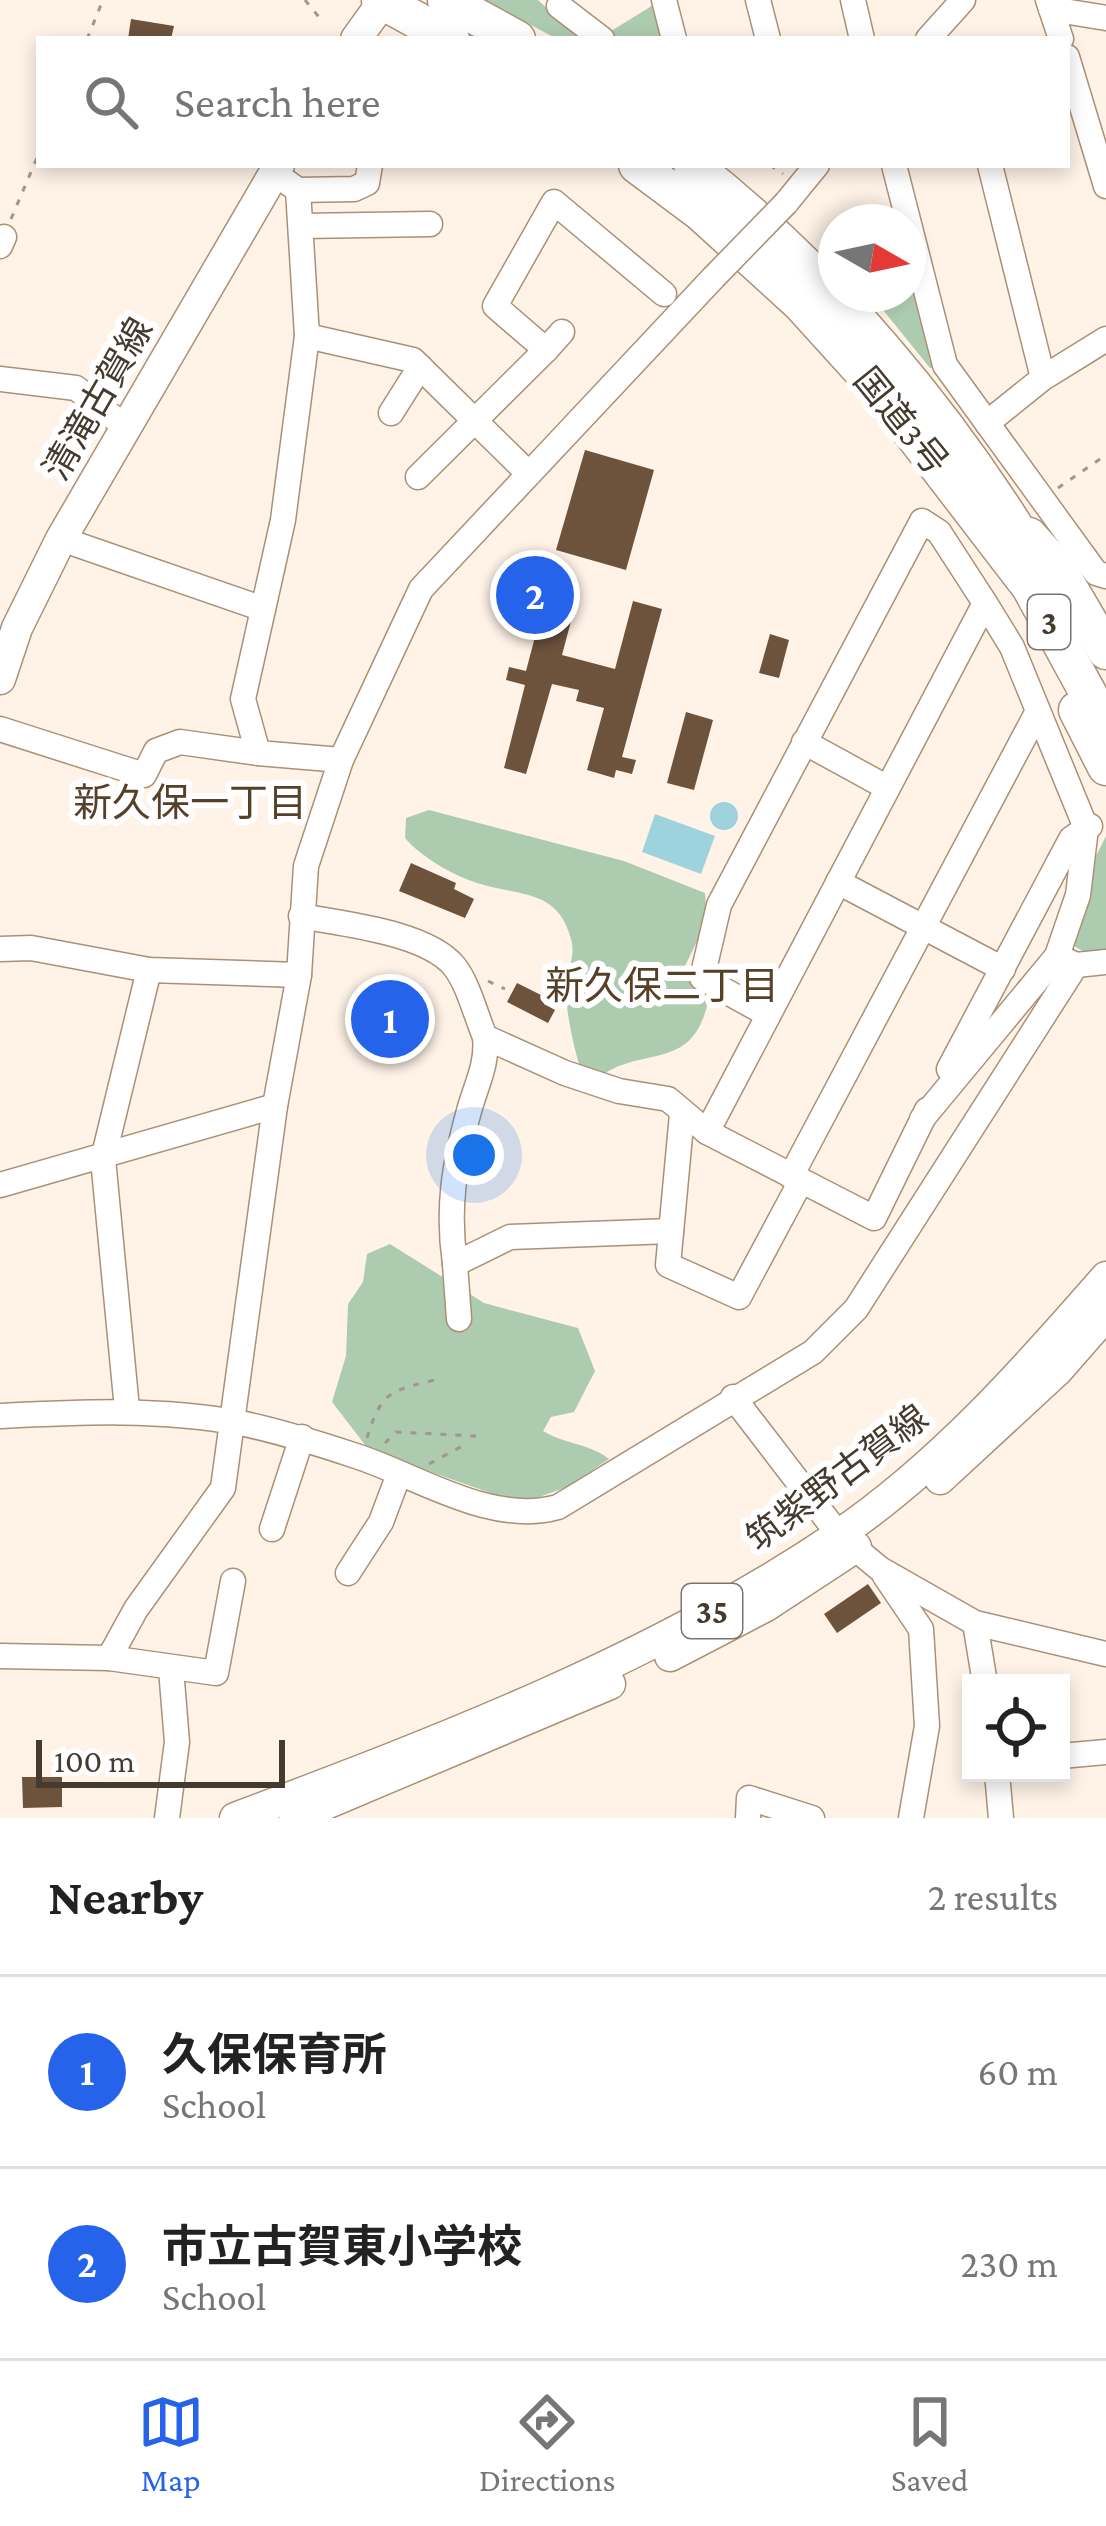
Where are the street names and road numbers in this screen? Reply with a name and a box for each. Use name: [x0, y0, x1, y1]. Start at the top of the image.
street label: 清滝古賀線: [36, 311, 160, 487]
street label: 国道3号: [846, 360, 956, 482]
road number: 3: [1028, 595, 1070, 649]
street label: 筑紫野古賀線: [739, 1397, 935, 1559]
road number: 35: [682, 1584, 742, 1638]

